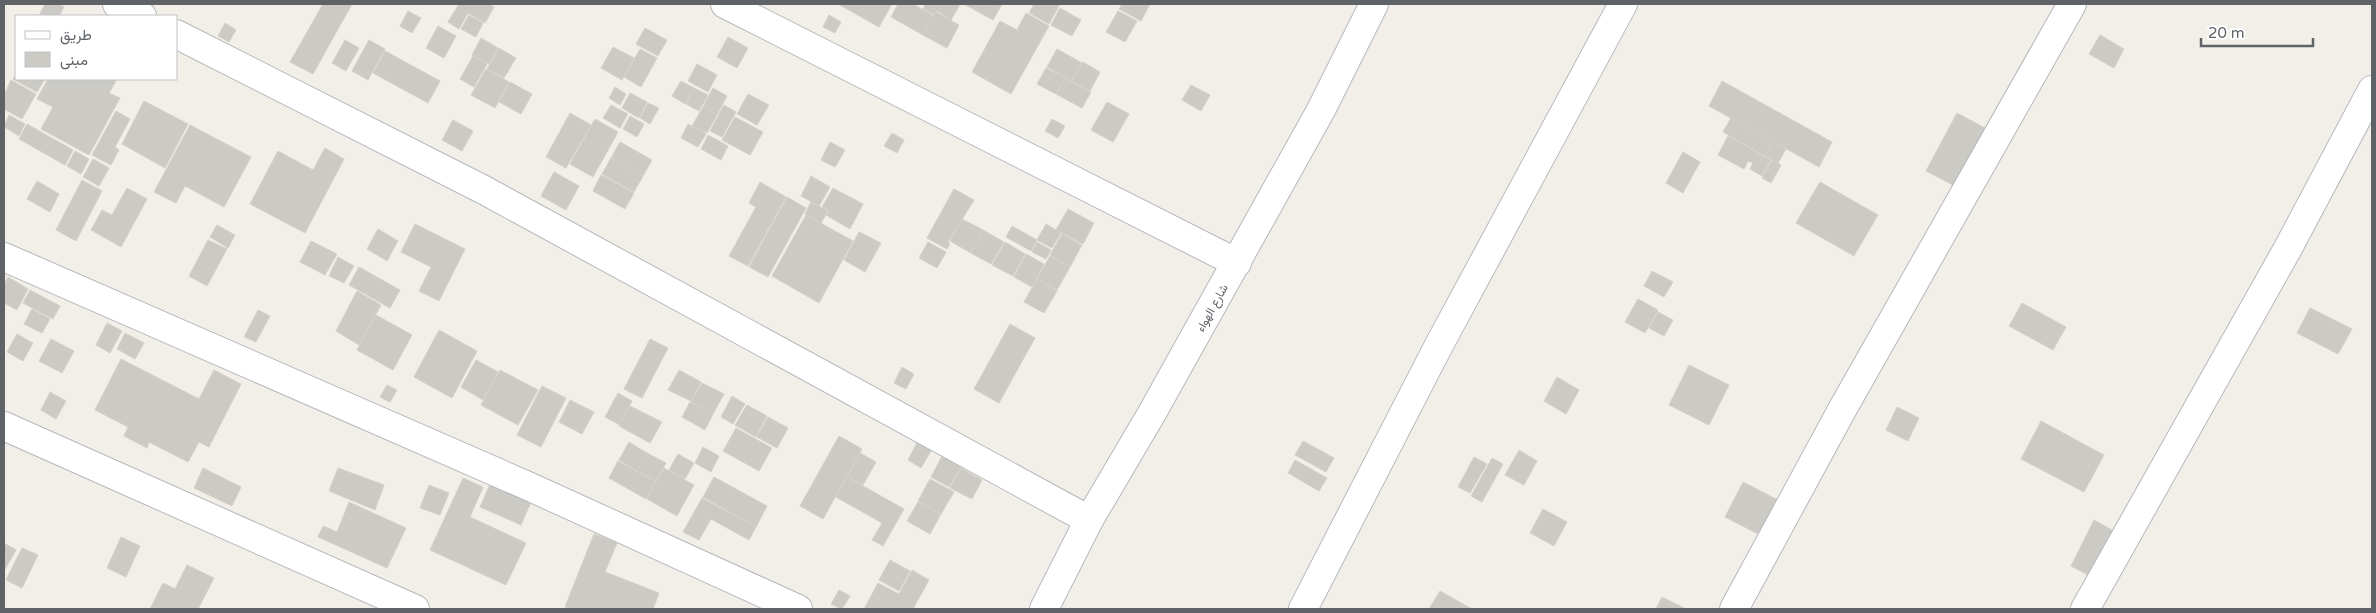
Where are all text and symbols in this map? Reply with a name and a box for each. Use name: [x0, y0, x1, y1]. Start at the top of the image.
legend: [15, 15, 178, 80]
scale bar: [2201, 15, 2314, 47]
text: 20 m: [2208, 24, 2245, 42]
text: طريق: [60, 26, 92, 45]
text: مبنى: [60, 51, 88, 70]
street label: شارع الهواء: [1193, 282, 1233, 335]

